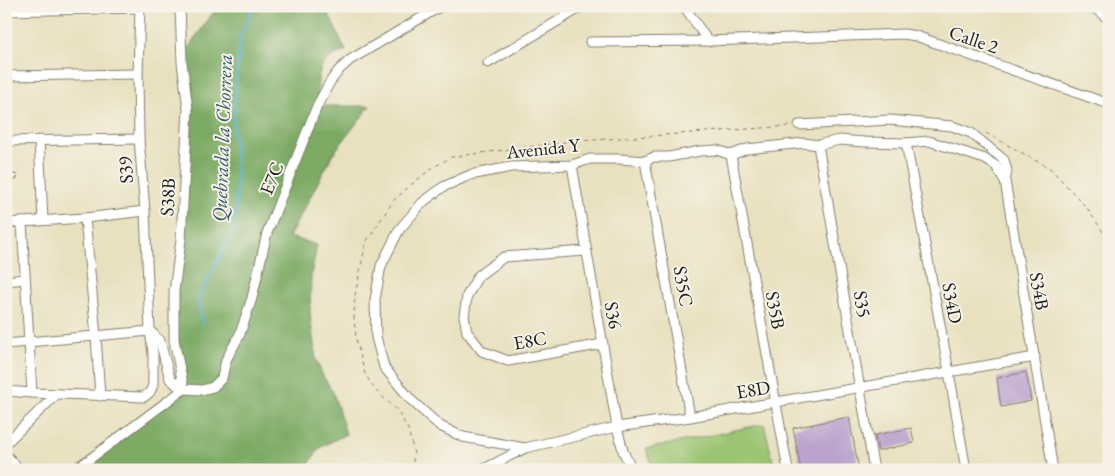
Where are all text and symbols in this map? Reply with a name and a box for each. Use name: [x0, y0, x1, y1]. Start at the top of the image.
street label: Calle 2: [946, 19, 1002, 60]
water label: Quebrada la Chorrera: [206, 54, 238, 222]
street label: Avenida Y: [504, 132, 582, 165]
street label: S39: [112, 156, 139, 184]
street label: E7C: [254, 158, 289, 198]
street label: S38B: [154, 177, 181, 217]
street label: S35C: [668, 264, 699, 308]
street label: S34B: [1024, 270, 1055, 312]
street label: S34D: [936, 280, 969, 326]
street label: S35B: [760, 289, 791, 331]
street label: S35: [848, 289, 877, 320]
street label: S36: [599, 299, 628, 331]
street label: E8C: [512, 325, 549, 356]
street label: E8D: [734, 374, 772, 405]

